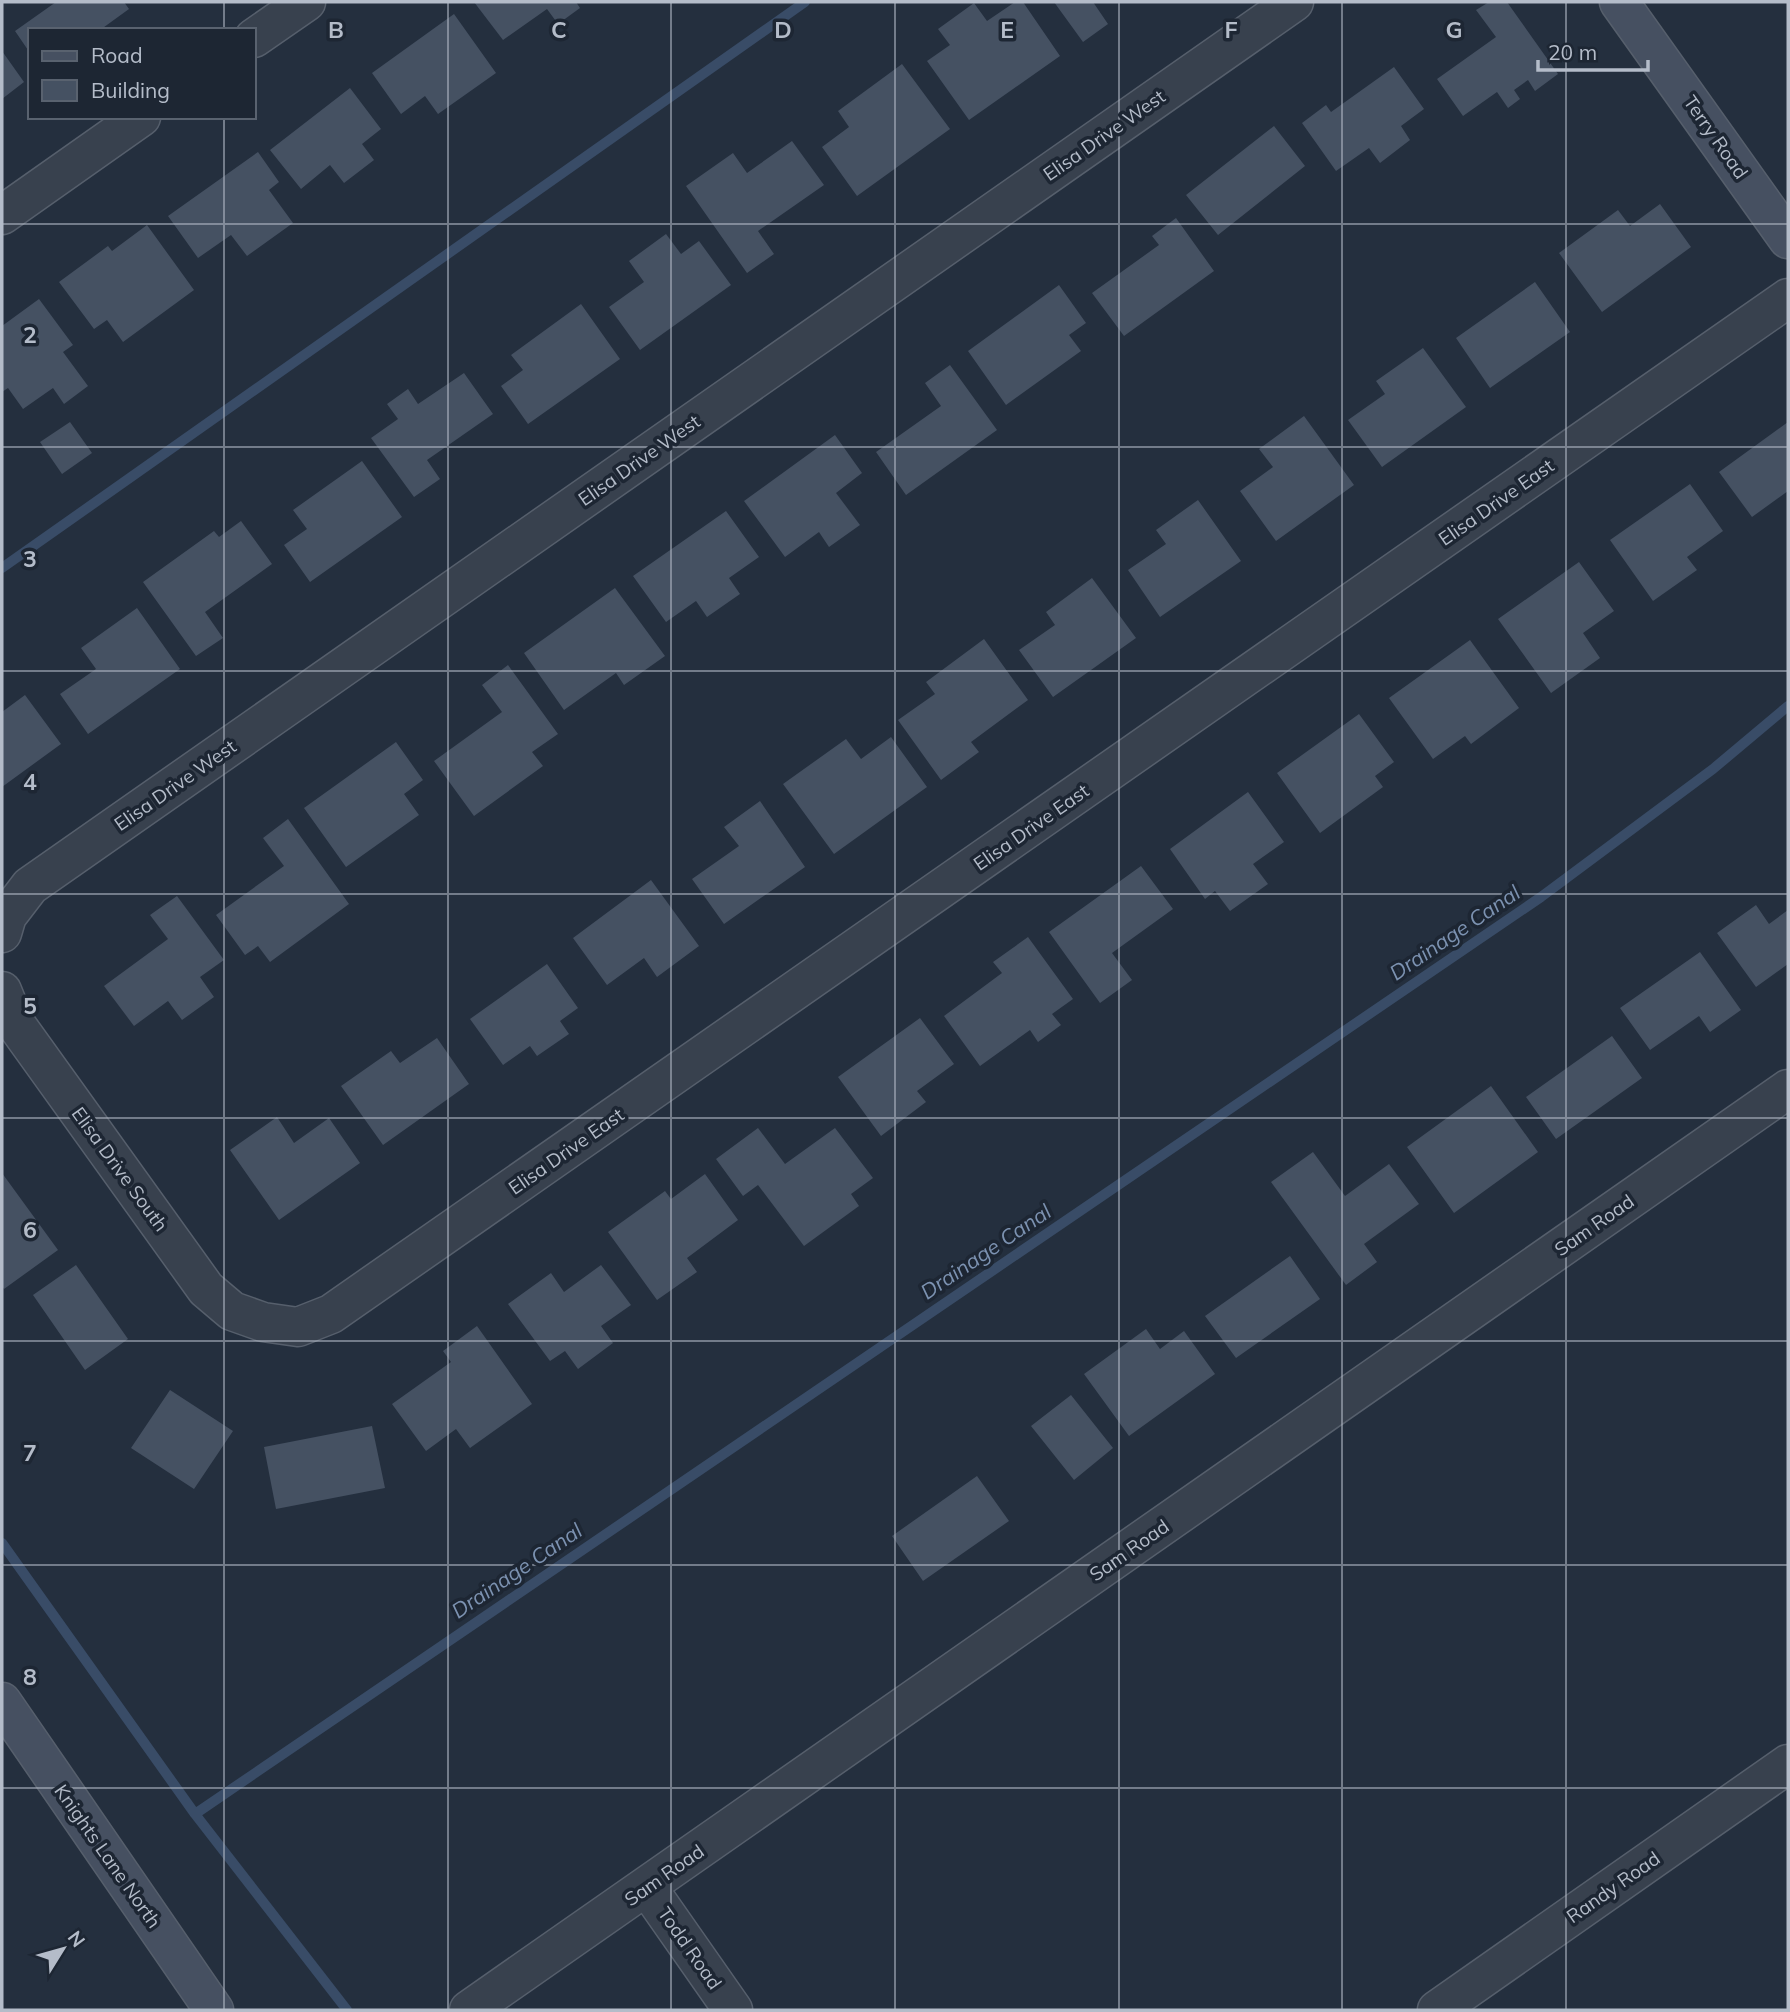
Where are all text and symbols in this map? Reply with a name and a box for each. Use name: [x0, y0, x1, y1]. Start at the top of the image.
text: B: [328, 15, 344, 44]
text: C: [551, 15, 567, 44]
text: D: [774, 15, 792, 44]
text: E: [1000, 15, 1014, 44]
text: F: [1224, 15, 1238, 44]
text: G: [1445, 15, 1463, 44]
legend: [28, 28, 256, 119]
scale bar: [1538, 28, 1648, 72]
text: 20 m: [1548, 39, 1597, 65]
text: Road: [91, 42, 142, 68]
text: Building: [91, 77, 170, 103]
street label: Elisa Drive West: [1038, 84, 1170, 186]
street label: Terry Road: [1679, 91, 1753, 183]
text: 2: [23, 320, 37, 349]
street label: Elisa Drive West: [573, 409, 705, 511]
street label: Elisa Drive East: [1434, 453, 1559, 551]
text: 3: [23, 544, 37, 573]
street label: Elisa Drive West: [109, 734, 241, 836]
text: 4: [23, 767, 37, 796]
street label: Elisa Drive East: [969, 778, 1094, 876]
water label: Drainage Canal: [1384, 879, 1525, 985]
text: 5: [23, 991, 37, 1020]
street label: Elisa Drive South: [67, 1102, 173, 1236]
street label: Elisa Drive East: [504, 1102, 629, 1200]
street label: Sam Road: [1550, 1189, 1638, 1261]
water label: Drainage Canal: [915, 1198, 1056, 1304]
text: 6: [23, 1215, 37, 1244]
text: 7: [23, 1438, 37, 1467]
street label: Sam Road: [1085, 1514, 1173, 1586]
water label: Drainage Canal: [446, 1517, 587, 1623]
text: 8: [23, 1662, 37, 1691]
street label: Knights Lane North: [49, 1780, 167, 1932]
street label: Sam Road: [620, 1839, 708, 1911]
street label: Randy Road: [1562, 1846, 1664, 1928]
street label: Todd Road: [653, 1902, 727, 1994]
north arrow: [28, 1914, 98, 1984]
text: N: [63, 1926, 90, 1952]

